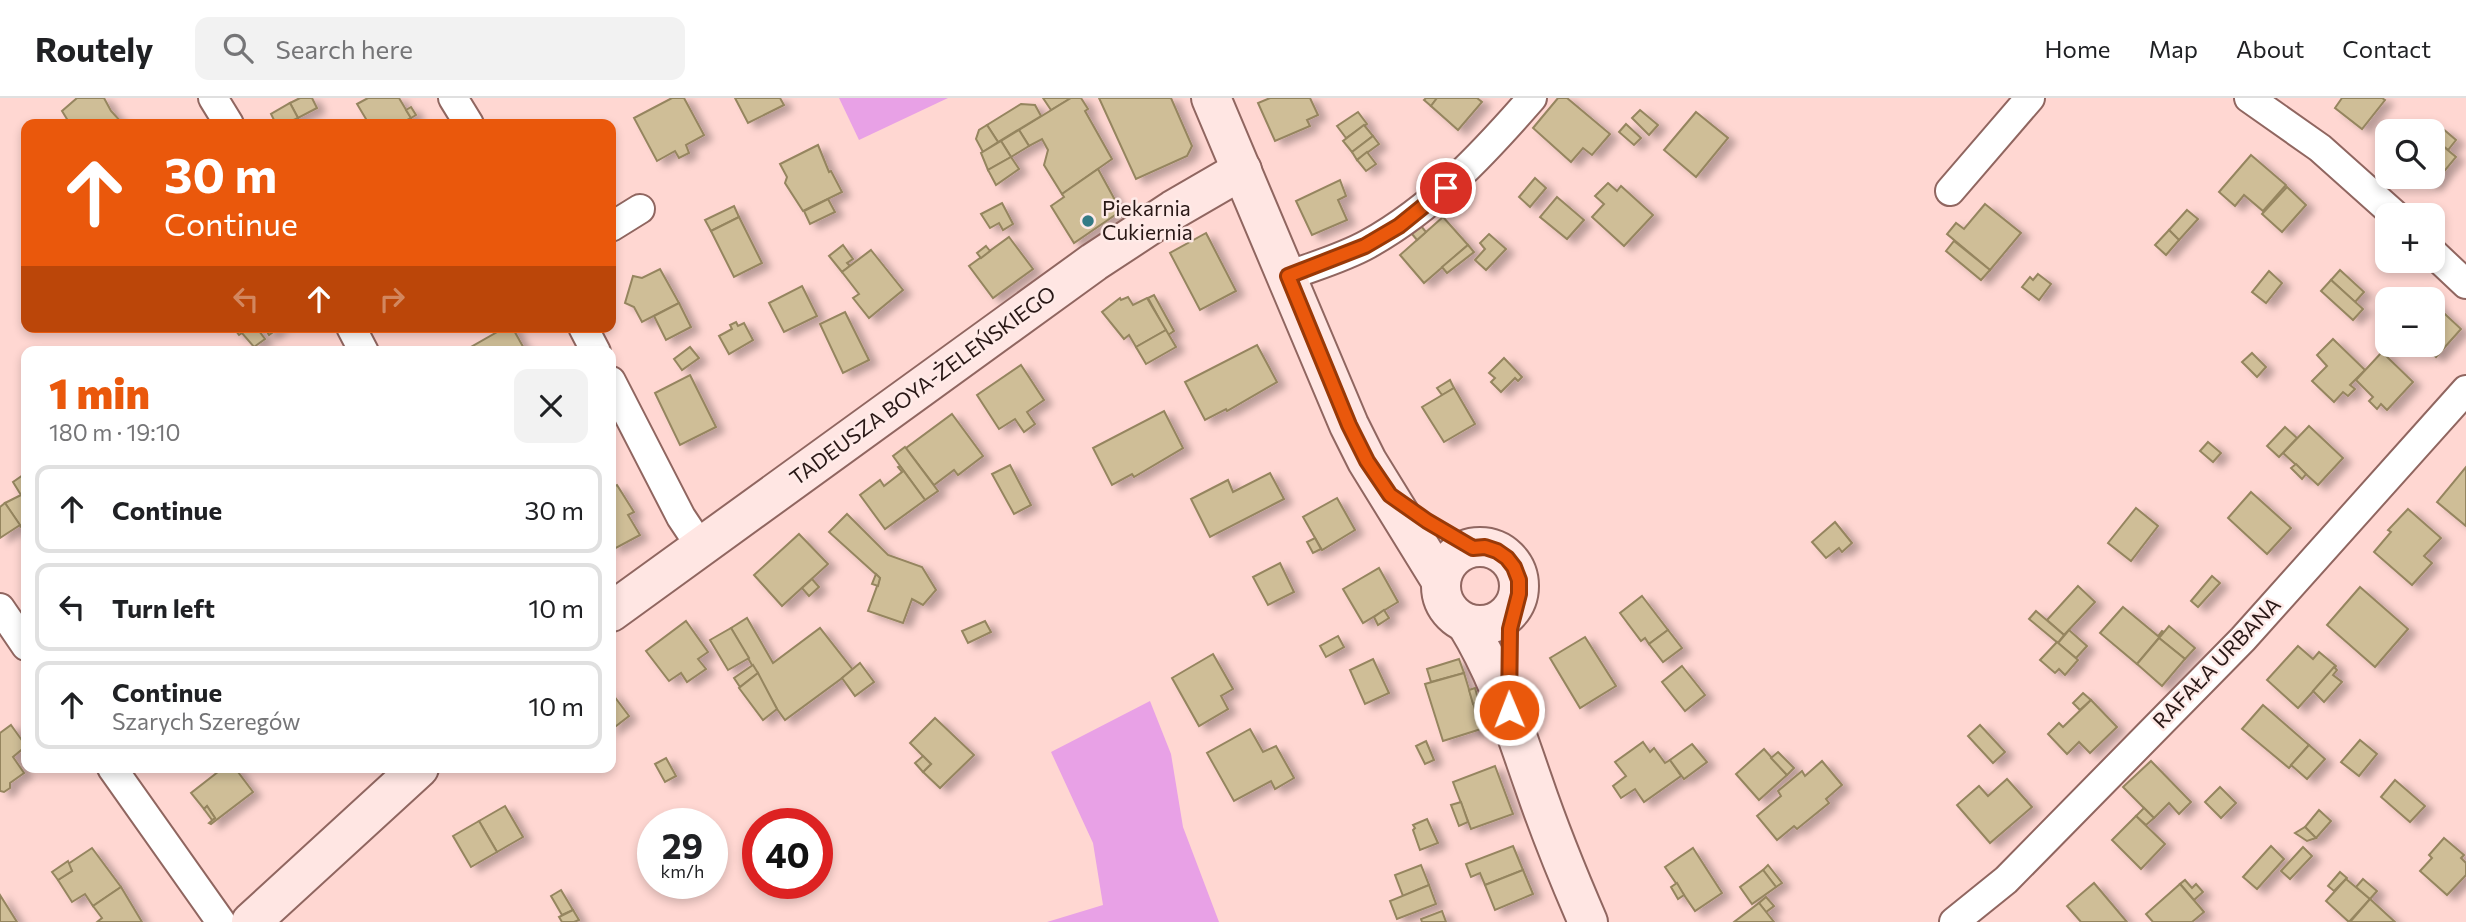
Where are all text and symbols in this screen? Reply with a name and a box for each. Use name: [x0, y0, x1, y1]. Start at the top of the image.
search box: [195, 17, 685, 80]
text: Routely: [35, 28, 153, 69]
icon: search: [219, 29, 257, 67]
text: Search here: [275, 33, 413, 64]
text: Home: [2045, 34, 2111, 63]
text: Map: [2149, 34, 2198, 63]
text: About: [2236, 34, 2304, 63]
text: Contact: [2342, 34, 2431, 63]
map controls: [2375, 119, 2445, 357]
button: search: [2375, 119, 2445, 189]
text: 30 m: [164, 143, 277, 203]
icon: ahead: [49, 147, 140, 238]
pin: [1416, 158, 1476, 218]
icon: arrive: [1427, 169, 1465, 207]
place label: Piekarnia Cukiernia: [1102, 195, 1193, 244]
text: Continue: [164, 203, 298, 243]
button: +: [2375, 203, 2445, 273]
marker: Piekarnia Cukiernia: [1080, 213, 1096, 229]
icon: left: [227, 280, 265, 318]
icon: ahead: [300, 280, 338, 318]
icon: right: [373, 280, 411, 318]
street label: TADEUSZA BOYA-ŻELEŃSKIEGO: [784, 280, 1060, 490]
button: −: [2375, 287, 2445, 357]
text: 1 min: [49, 366, 150, 418]
button: close: [514, 369, 588, 443]
text: 180 m · 19:10: [49, 418, 181, 446]
icon: ahead: [53, 490, 91, 528]
text: Continue: [112, 494, 222, 525]
text: 30 m: [525, 494, 584, 525]
icon: left: [53, 588, 91, 626]
street label: RAFAŁA URBANA: [2147, 591, 2285, 733]
text: Turn left: [112, 592, 215, 623]
text: 10 m: [528, 592, 584, 623]
position arrow: [1472, 673, 1546, 747]
text: Continue: [112, 676, 222, 707]
icon: ahead: [53, 686, 91, 724]
text: 10 m: [528, 690, 584, 721]
text: Szarych Szeregów: [112, 707, 301, 735]
speed limit sign: 40: [742, 808, 833, 899]
text: 29: [662, 823, 703, 866]
text: km/h: [661, 860, 704, 882]

